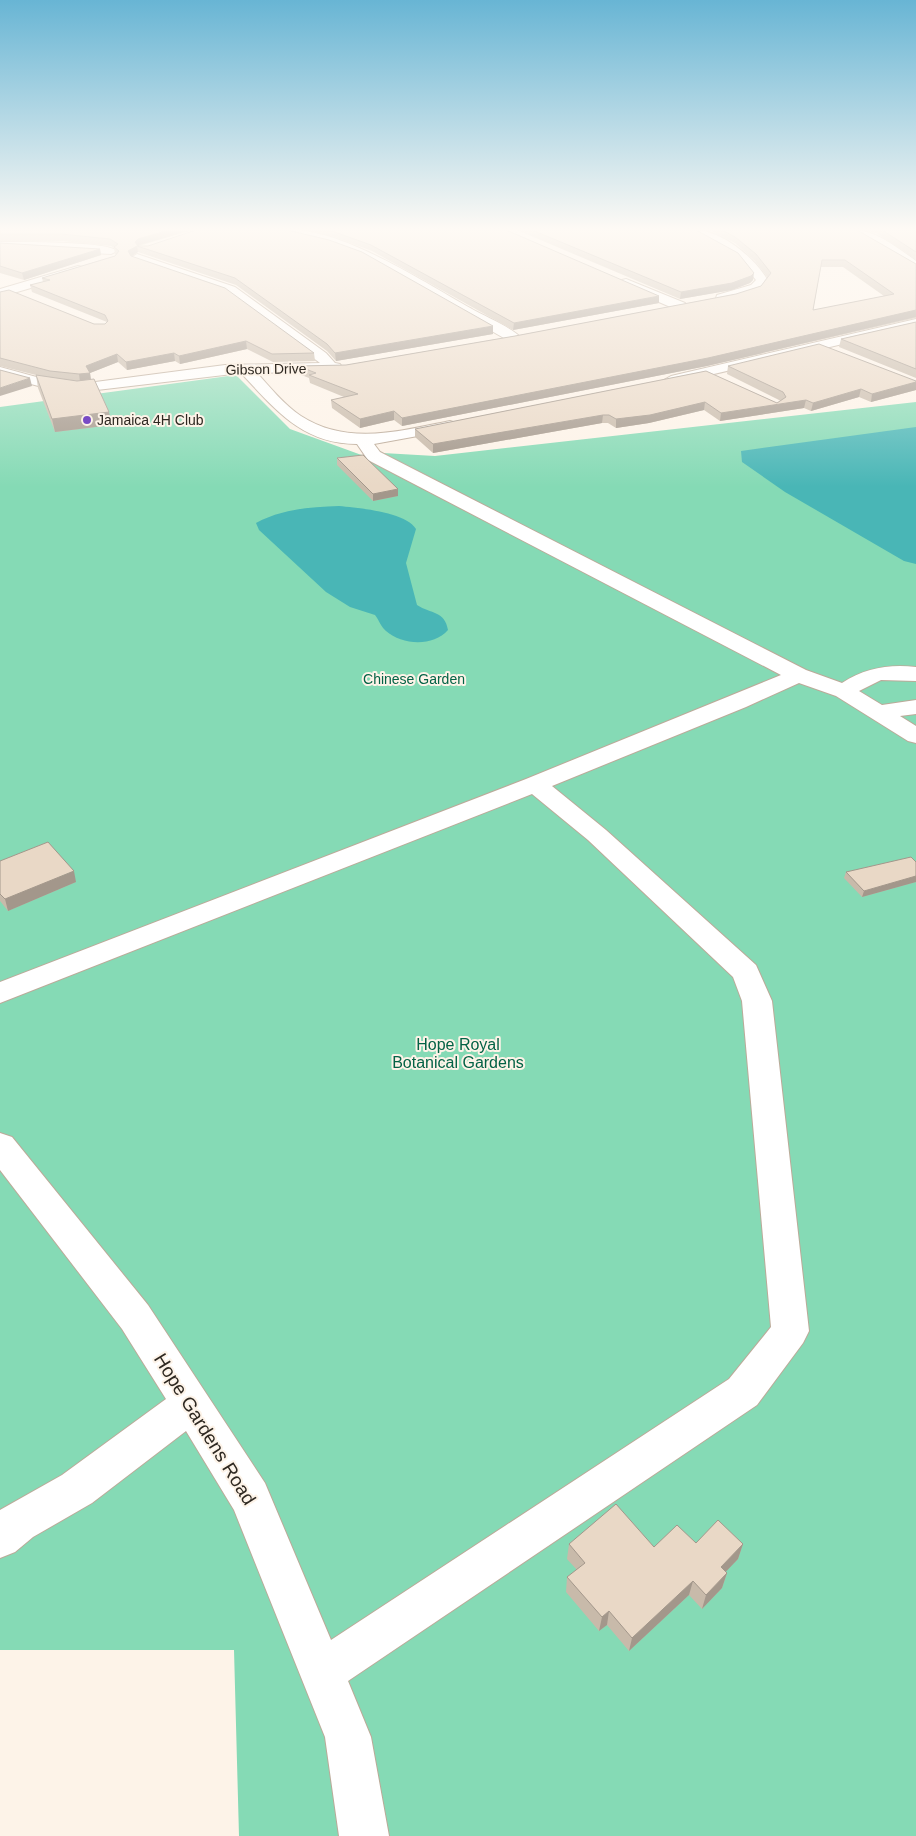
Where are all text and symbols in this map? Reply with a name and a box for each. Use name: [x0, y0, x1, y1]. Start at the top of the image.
street label: Gibson Drive: [225, 360, 307, 378]
place label: Jamaica 4H Club: [97, 412, 204, 428]
marker: Jamaica 4H Club: [81, 414, 93, 426]
park label: Chinese Garden: [363, 671, 465, 687]
park label: Hope Royal Botanical Gardens: [392, 1036, 524, 1071]
street label: Hope Gardens Road: [150, 1350, 260, 1508]

